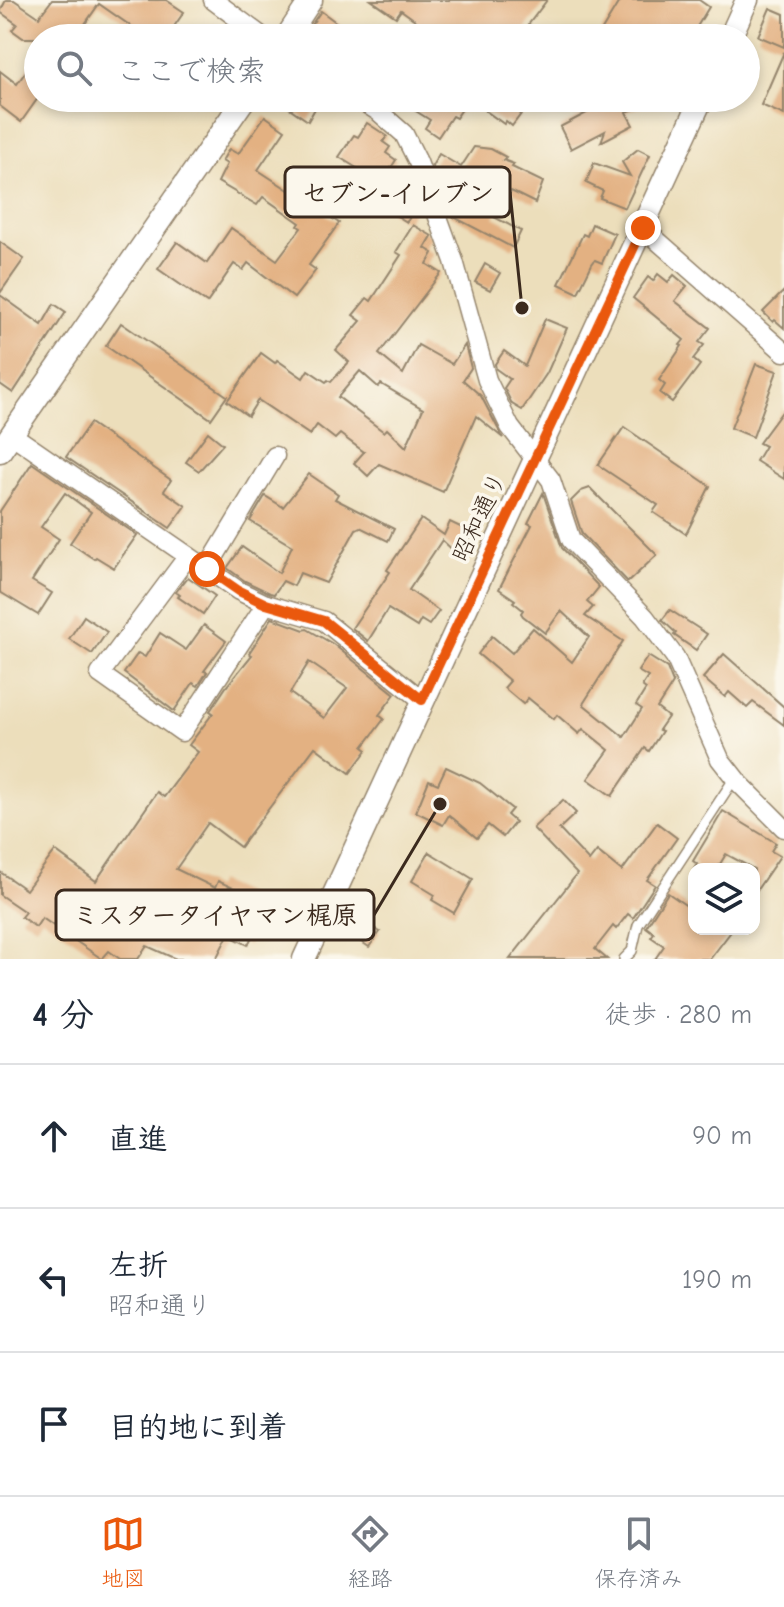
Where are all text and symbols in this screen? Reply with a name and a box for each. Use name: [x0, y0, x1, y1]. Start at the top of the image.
search box: [24, 24, 760, 112]
icon: search: [52, 46, 96, 90]
text: ここで検索: [116, 54, 266, 89]
callout: セブン-イレブン: [285, 167, 510, 217]
text: セブン-イレブン: [302, 179, 494, 209]
route end: [625, 210, 661, 246]
street label: 昭和通り: [446, 468, 512, 566]
route start: [189, 551, 225, 587]
map controls: [688, 863, 760, 935]
button: layers: [688, 863, 760, 935]
callout: ミスタータイヤマン梶原: [56, 890, 374, 940]
text: ミスタータイヤマン梶原: [72, 901, 358, 931]
text: 4 分: [32, 995, 94, 1035]
text: 徒歩 · 280 m: [605, 1000, 752, 1030]
icon: ahead: [32, 1114, 76, 1158]
text: 90 m: [692, 1121, 752, 1151]
text: 直進: [108, 1122, 168, 1157]
text: 左折: [108, 1248, 168, 1283]
icon: left: [32, 1258, 76, 1302]
text: 190 m: [682, 1265, 752, 1295]
text: 昭和通り: [108, 1291, 212, 1321]
icon: arrive: [32, 1402, 76, 1446]
text: 目的地に到着: [108, 1410, 288, 1445]
tab: 地図: [101, 1512, 145, 1592]
tab: 経路: [348, 1512, 392, 1592]
tab: 保存済み: [595, 1512, 683, 1592]

